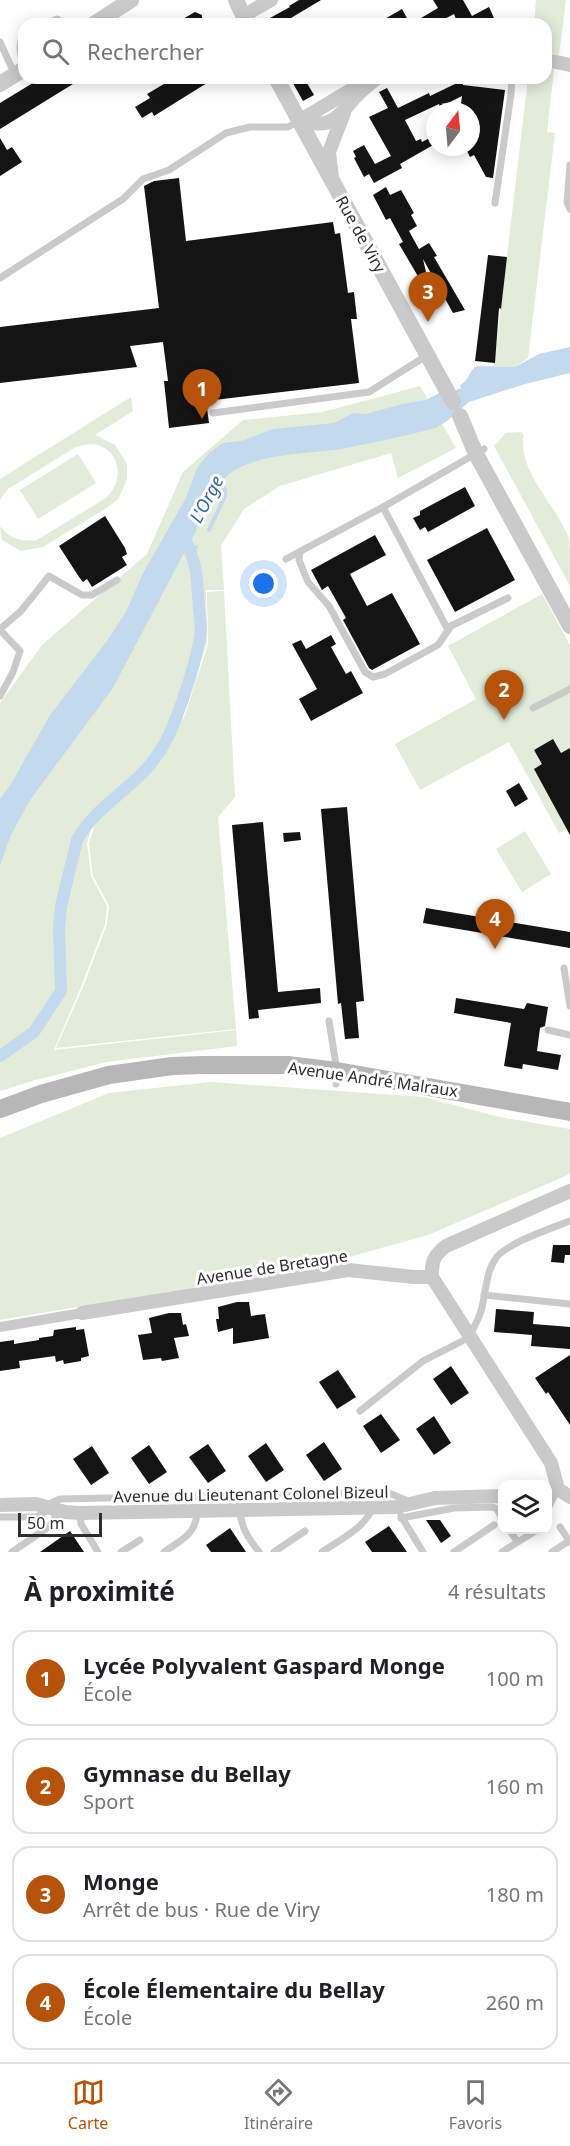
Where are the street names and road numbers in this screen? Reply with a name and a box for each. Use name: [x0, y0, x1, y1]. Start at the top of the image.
street label: Rue de Viry: [331, 192, 392, 277]
street label: Avenue André Malraux: [287, 1056, 460, 1102]
street label: Avenue de Bretagne: [195, 1244, 349, 1290]
street label: Avenue du Lieutenant Colonel Bizeul: [113, 1481, 389, 1507]

